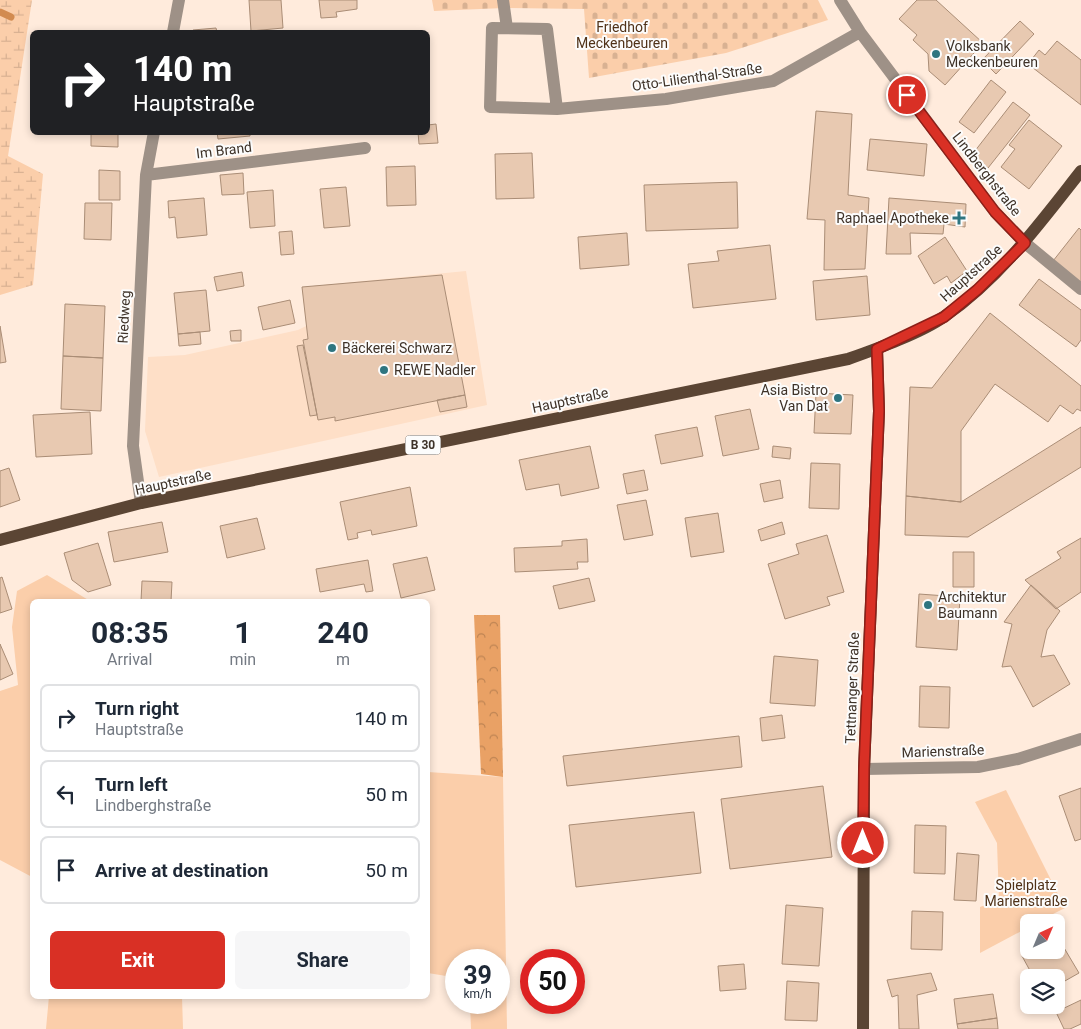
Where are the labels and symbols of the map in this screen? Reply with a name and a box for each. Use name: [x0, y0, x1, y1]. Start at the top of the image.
park label: Friedhof Meckenbeuren: [576, 19, 668, 51]
place label: Volksbank Meckenbeuren: [946, 38, 1038, 70]
marker: Volksbank Meckenbeuren: [930, 48, 942, 60]
street label: Otto-Lilienthal-Straße: [631, 60, 763, 94]
pin: [886, 74, 928, 116]
street label: Lindberghstraße: [949, 129, 1025, 219]
street label: Im Brand: [195, 139, 253, 161]
place label: Raphael Apotheke: [836, 210, 949, 226]
marker: Raphael Apotheke: [953, 212, 965, 224]
street label: Hauptstraße: [937, 241, 1005, 305]
street label: Riedweg: [115, 290, 133, 344]
place label: Bäckerei Schwarz: [342, 340, 452, 356]
marker: Bäckerei Schwarz: [326, 342, 338, 354]
place label: REWE Nadler: [394, 362, 476, 378]
marker: REWE Nadler: [378, 364, 390, 376]
place label: Asia Bistro Van Dat: [761, 382, 828, 414]
street label: Hauptstraße: [530, 384, 610, 416]
marker: Asia Bistro Van Dat: [832, 392, 844, 404]
road number: B 30: [406, 436, 440, 454]
street label: Hauptstraße: [133, 466, 213, 498]
place label: Architektur Baumann: [938, 589, 1007, 621]
marker: Architektur Baumann: [922, 599, 934, 611]
street label: Tettnanger Straße: [842, 632, 862, 744]
street label: Marienstraße: [901, 742, 985, 760]
position arrow: [836, 816, 888, 868]
park label: Spielplatz Marienstraße: [985, 877, 1067, 909]
north arrow: [1020, 914, 1065, 959]
speed limit sign: 50: [520, 949, 585, 1014]

